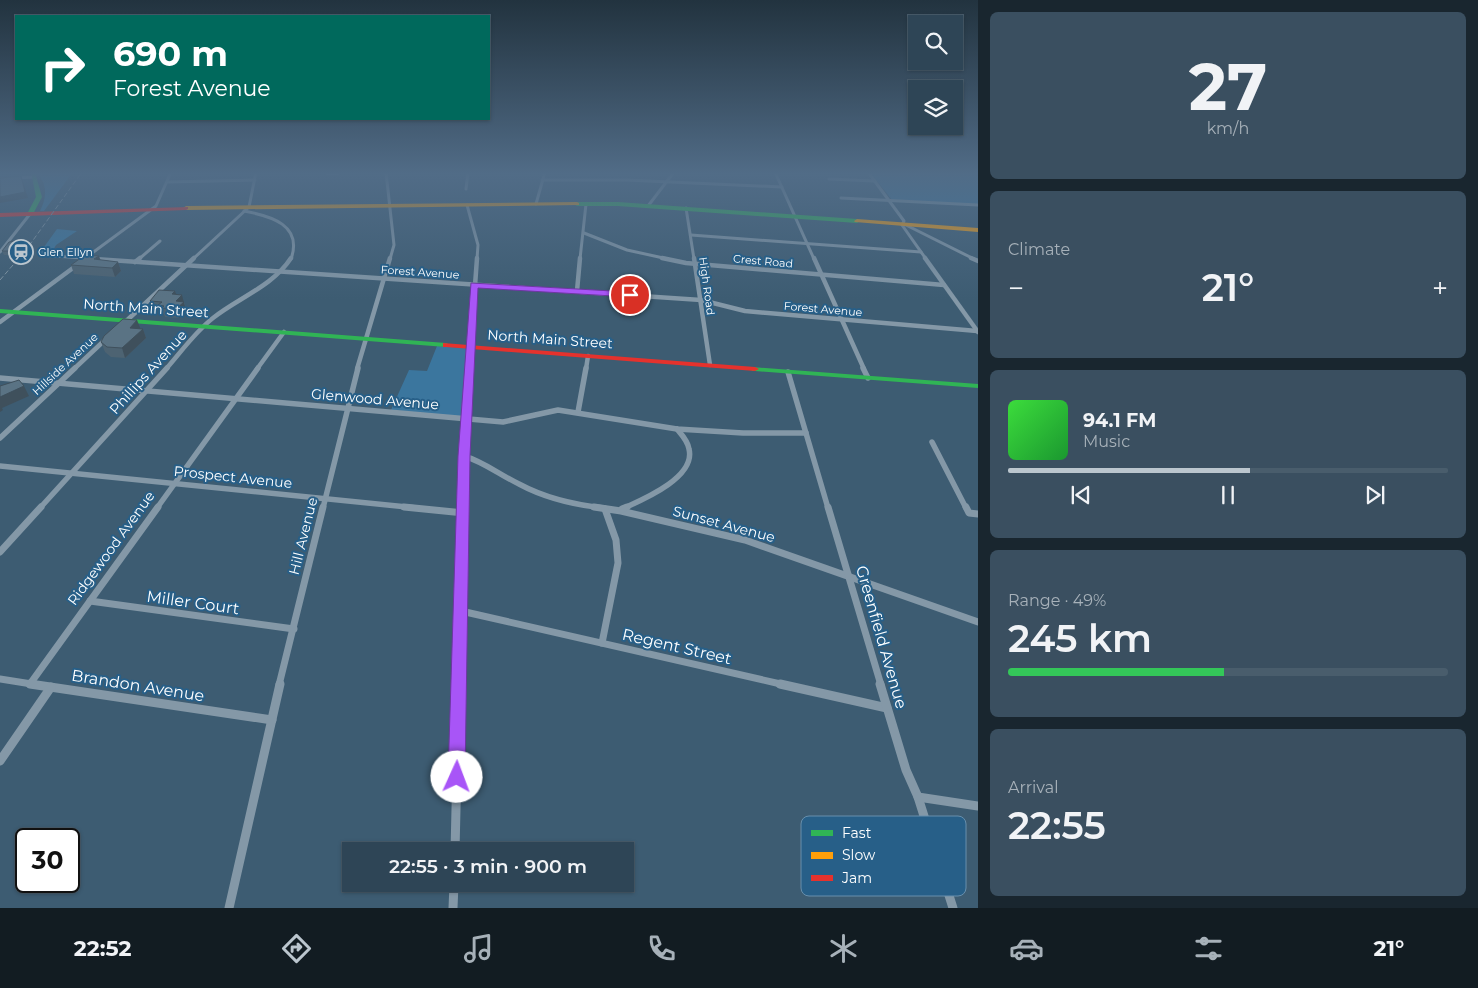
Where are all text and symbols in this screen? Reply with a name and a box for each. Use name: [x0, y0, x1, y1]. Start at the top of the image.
map controls: [908, 15, 963, 135]
button: search: [908, 15, 963, 70]
text: 690 m: [113, 32, 228, 75]
icon: right: [30, 35, 95, 100]
text: 27: [1189, 47, 1267, 126]
text: Forest Avenue: [113, 75, 271, 102]
button: layers: [908, 80, 963, 135]
text: km/h: [1207, 119, 1249, 138]
station icon: Glen Ellyn: [8, 239, 34, 265]
text: Climate: [1008, 240, 1070, 259]
place label: Glen Ellyn: [38, 245, 93, 259]
street label: Crest Road: [732, 251, 794, 271]
street label: High Road: [696, 256, 718, 316]
street label: Forest Avenue: [380, 262, 460, 282]
text: 21°: [1202, 264, 1254, 311]
text: −: [1008, 271, 1024, 305]
text: +: [1432, 271, 1448, 305]
pin: [609, 274, 651, 316]
icon: arrive: [616, 281, 644, 309]
street label: North Main Street: [83, 295, 210, 321]
street label: Forest Avenue: [783, 299, 863, 319]
street label: Phillips Avenue: [105, 326, 191, 418]
street label: North Main Street: [487, 326, 614, 352]
street label: Hillside Avenue: [29, 330, 101, 398]
street label: Glenwood Avenue: [310, 384, 440, 414]
text: 94.1 FM: [1083, 409, 1156, 432]
text: Music: [1083, 432, 1130, 451]
street label: Prospect Avenue: [173, 462, 293, 492]
icon: previous: [1067, 481, 1095, 509]
icon: pause: [1214, 481, 1242, 509]
icon: next: [1361, 481, 1389, 509]
street label: Ridgewood Avenue: [63, 487, 159, 609]
street label: Hill Avenue: [285, 495, 321, 577]
street label: Sunset Avenue: [671, 502, 777, 546]
street label: Greenfield Avenue: [852, 563, 911, 711]
street label: Miller Court: [145, 587, 241, 618]
text: Range · 49%: [1008, 591, 1106, 610]
text: 245 km: [1008, 615, 1152, 662]
street label: Regent Street: [620, 625, 734, 668]
street label: Brandon Avenue: [70, 666, 206, 705]
position arrow: [430, 750, 482, 802]
text: Arrival: [1008, 778, 1058, 797]
text: 22:55: [1008, 802, 1106, 849]
legend: [801, 816, 966, 896]
text: Fast: [842, 824, 872, 842]
speed limit sign: 30: [15, 828, 80, 893]
text: Slow: [842, 846, 876, 864]
text: 22:55 · 3 min · 900 m: [389, 855, 587, 878]
text: Jam: [841, 869, 872, 887]
icon: directions: [279, 931, 314, 966]
icon: music: [461, 931, 496, 966]
icon: phone: [644, 931, 679, 966]
icon: climate: [826, 931, 861, 966]
icon: car: [1009, 931, 1044, 966]
icon: filters: [1191, 931, 1226, 966]
text: 22:52: [74, 935, 131, 962]
text: 21°: [1373, 935, 1404, 962]

